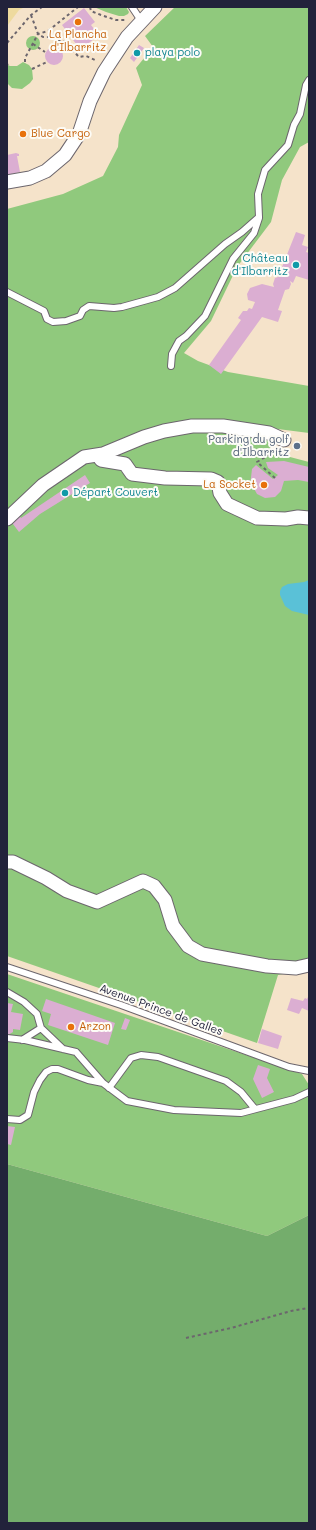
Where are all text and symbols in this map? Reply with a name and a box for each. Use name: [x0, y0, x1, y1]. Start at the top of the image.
marker: La Plancha d'Ilbarritz: [73, 17, 83, 27]
place label: La Plancha d'Ilbarritz: [49, 28, 107, 54]
place label: playa polo: [145, 46, 200, 60]
marker: playa polo: [132, 48, 142, 58]
place label: Blue Cargo: [31, 127, 90, 141]
marker: Blue Cargo: [18, 129, 28, 139]
place label: Château d'Ilbarritz: [232, 252, 288, 278]
marker: Château d'Ilbarritz: [291, 260, 301, 270]
place label: Parking du golf d'Ilbarritz: [208, 433, 289, 459]
marker: Parking du golf d'Ilbarritz: [292, 441, 302, 451]
place label: La Socket: [203, 478, 256, 492]
marker: La Socket: [259, 480, 269, 490]
place label: Départ Couvert: [73, 486, 158, 500]
marker: Départ Couvert: [60, 488, 70, 498]
street label: Avenue Prince de Galles: [98, 982, 224, 1038]
place label: Arzon: [79, 1020, 111, 1034]
marker: Arzon: [66, 1022, 76, 1032]

